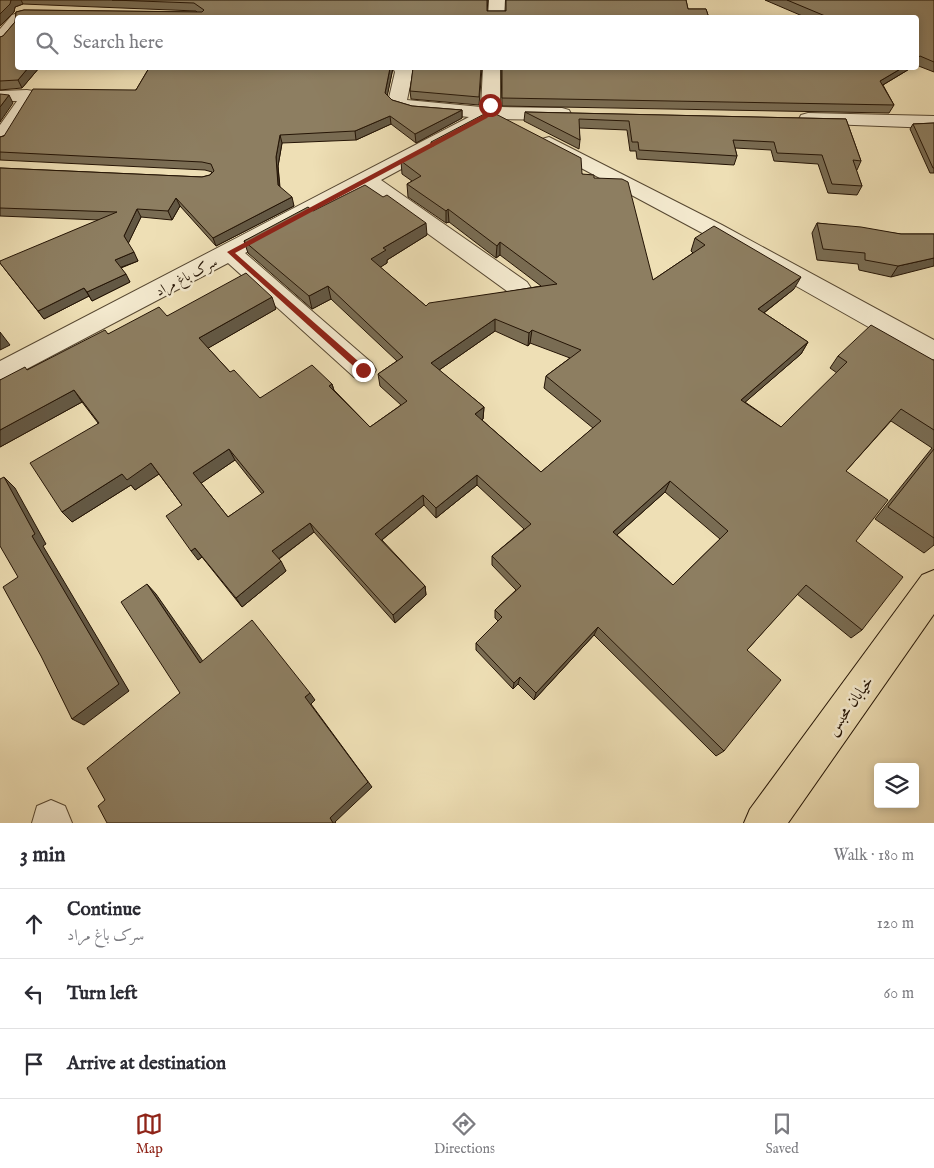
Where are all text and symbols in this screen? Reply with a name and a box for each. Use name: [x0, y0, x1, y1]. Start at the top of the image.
search box: [15, 15, 919, 70]
icon: search: [33, 29, 61, 57]
text: Search here: [73, 31, 164, 55]
route start: [479, 94, 502, 117]
street label: سرک باغ مراد: [152, 253, 222, 302]
route end: [352, 359, 375, 382]
street label: خیابان محبس: [822, 673, 879, 740]
map controls: [874, 763, 919, 808]
button: layers: [874, 763, 919, 808]
text: 3 min: [20, 842, 65, 869]
text: Walk · 180 m: [833, 846, 914, 866]
text: Continue: [67, 898, 141, 922]
icon: ahead: [20, 910, 48, 938]
text: 120 m: [877, 914, 914, 934]
text: سرک باغ مراد: [67, 926, 144, 946]
icon: left: [20, 980, 48, 1008]
text: Turn left: [67, 982, 138, 1006]
text: 60 m: [884, 984, 914, 1004]
icon: arrive: [20, 1050, 48, 1078]
text: Arrive at destination: [67, 1052, 226, 1076]
tab: Map: [135, 1110, 163, 1158]
tab: Directions: [434, 1110, 495, 1158]
tab: Saved: [766, 1110, 799, 1158]

